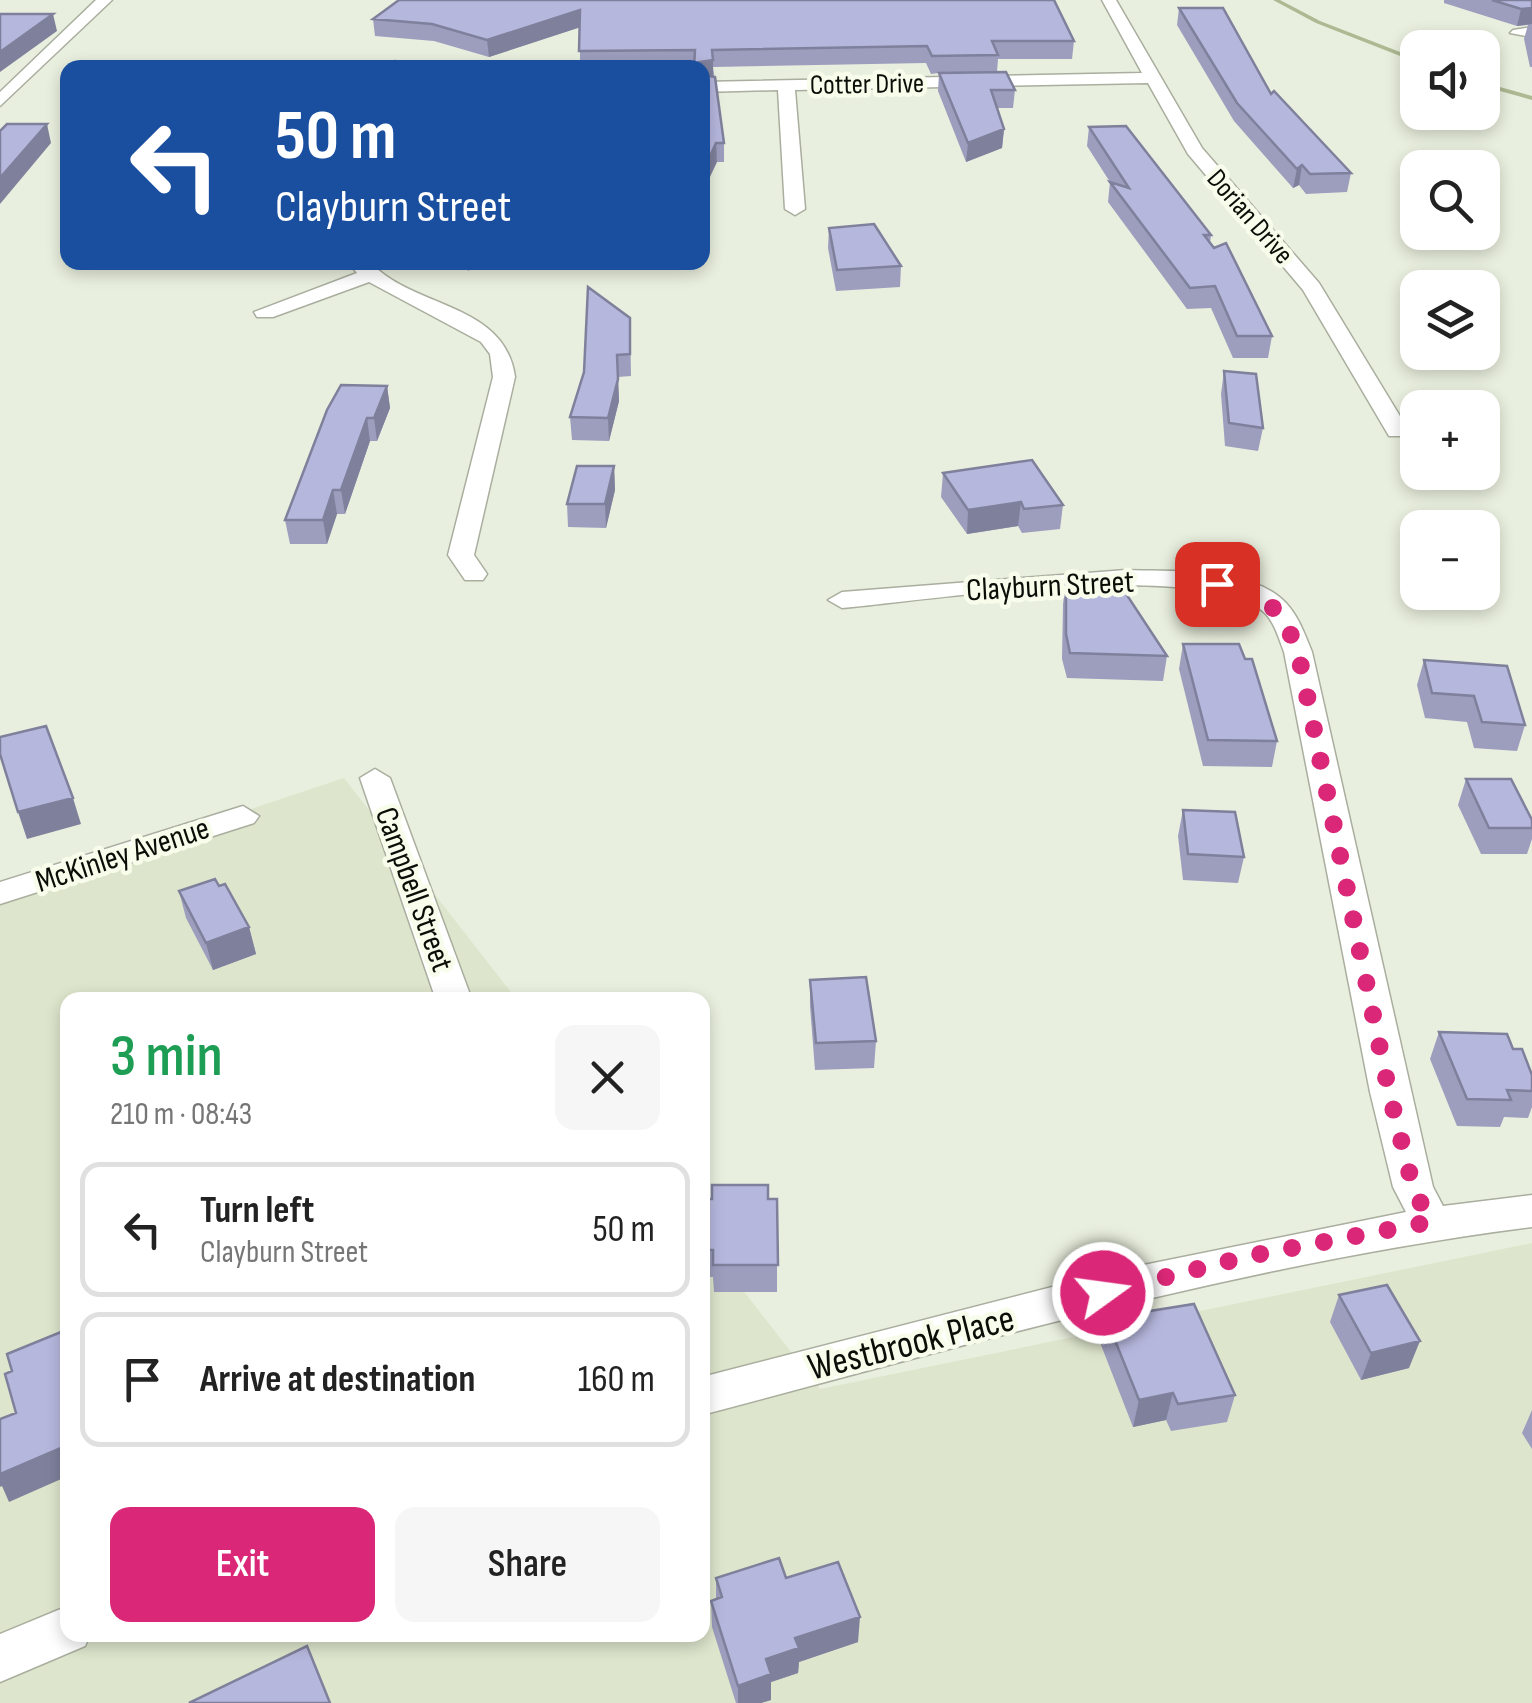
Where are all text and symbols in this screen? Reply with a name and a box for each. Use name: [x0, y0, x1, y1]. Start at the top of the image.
map controls: [1400, 30, 1500, 610]
button: sound: [1400, 30, 1500, 130]
street label: Cotter Drive: [810, 67, 925, 102]
text: 50 m: [275, 95, 396, 179]
icon: left: [110, 100, 240, 230]
button: search: [1400, 150, 1500, 250]
street label: Dorian Drive: [1200, 163, 1300, 271]
text: Clayburn Street: [275, 180, 511, 235]
button: layers: [1400, 270, 1500, 370]
button: +: [1400, 390, 1500, 490]
button: −: [1400, 510, 1500, 610]
pin: [1175, 542, 1260, 627]
icon: arrive: [1190, 557, 1245, 612]
street label: Clayburn Street: [965, 563, 1135, 610]
street label: Campbell Street: [366, 802, 461, 977]
street label: McKinley Avenue: [31, 809, 214, 902]
text: 3 min: [110, 1021, 223, 1093]
button: close: [555, 1025, 660, 1130]
text: 210 m · 08:43: [110, 1095, 252, 1134]
text: Turn left: [200, 1188, 314, 1233]
icon: left: [115, 1202, 170, 1257]
text: 50 m: [592, 1207, 655, 1252]
text: Clayburn Street: [200, 1233, 368, 1272]
position arrow: [1051, 1241, 1155, 1345]
street label: Westbrook Place: [804, 1296, 1019, 1391]
icon: arrive: [115, 1352, 170, 1407]
text: Arrive at destination: [200, 1357, 475, 1402]
text: 160 m: [578, 1357, 655, 1402]
button: Exit: [110, 1507, 375, 1622]
button: Share: [395, 1507, 660, 1622]

